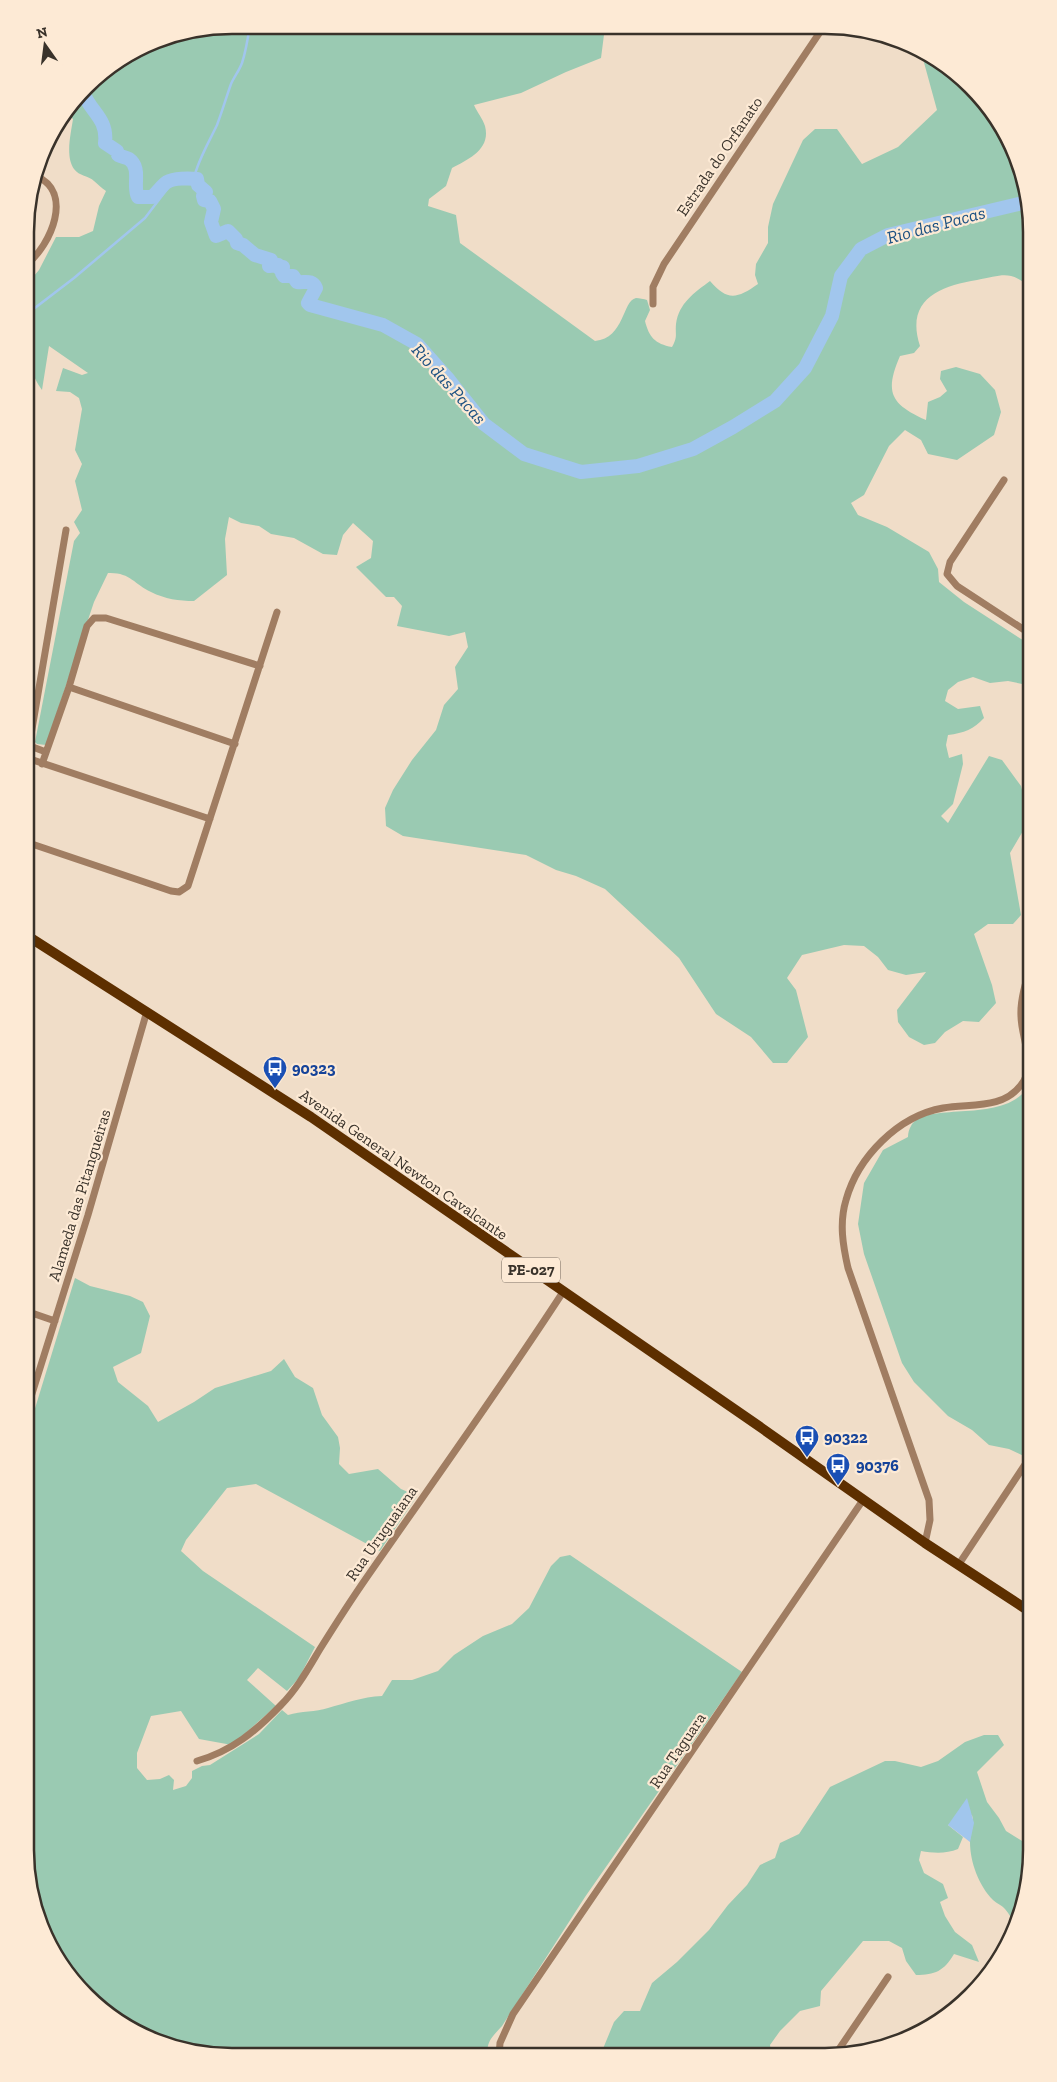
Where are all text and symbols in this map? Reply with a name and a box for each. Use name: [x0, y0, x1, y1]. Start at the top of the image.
north arrow: [20, 20, 70, 70]
text: N: [35, 23, 50, 42]
street label: Estrada do Orfanato: [672, 93, 766, 220]
water label: Rio das Pacas: [884, 201, 988, 249]
water label: Rio das Pacas: [407, 339, 491, 429]
bus stop icon: 90323: [262, 1055, 288, 1089]
place label: 90323: [292, 1059, 336, 1078]
street label: Avenida General Newton Cavalcante: [296, 1085, 512, 1244]
street label: Alameda das Pitangueiras: [44, 1107, 115, 1283]
road number: PE-027: [502, 1258, 560, 1282]
bus stop icon: 90322: [794, 1424, 820, 1458]
place label: 90322: [824, 1428, 868, 1447]
bus stop icon: 90376: [825, 1452, 851, 1486]
place label: 90376: [856, 1456, 899, 1475]
street label: Rua Uruguaiana: [342, 1482, 421, 1584]
street label: Rua Taguara: [645, 1709, 710, 1792]

